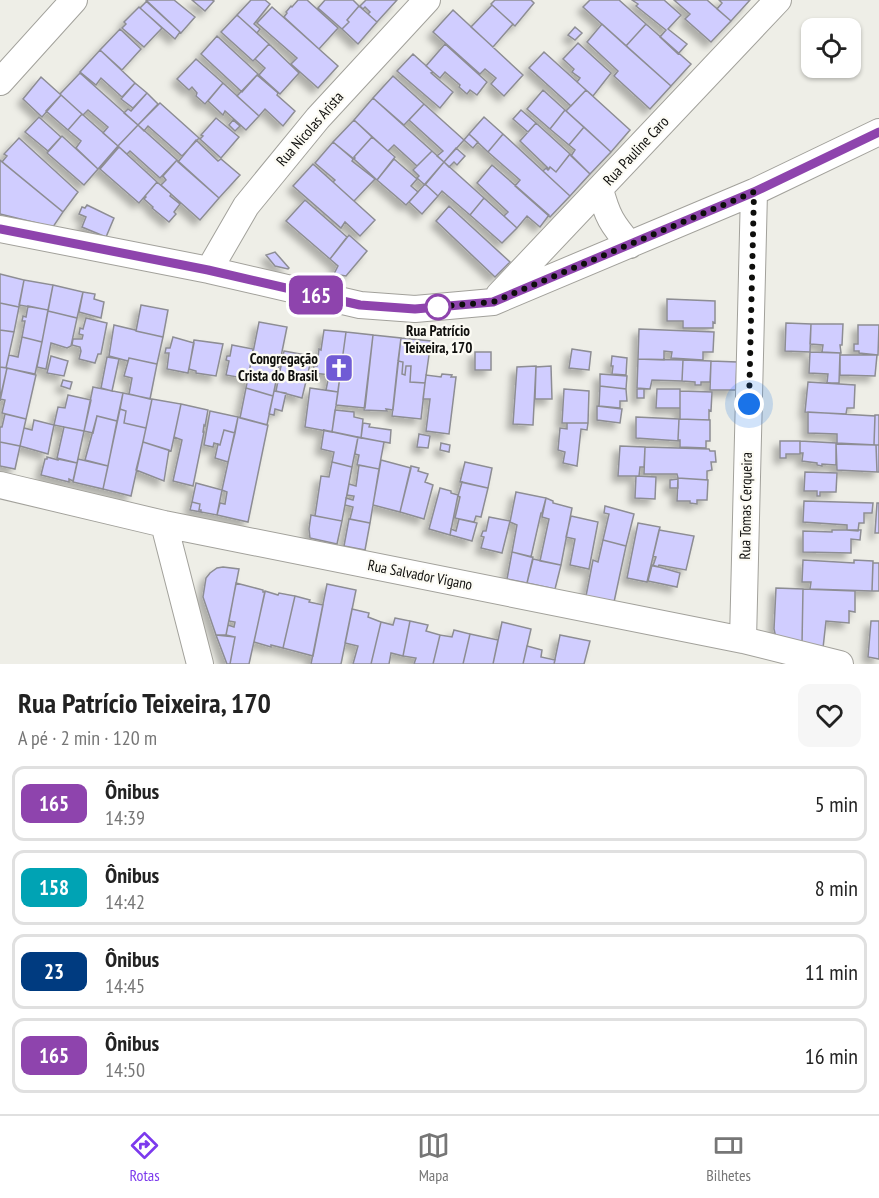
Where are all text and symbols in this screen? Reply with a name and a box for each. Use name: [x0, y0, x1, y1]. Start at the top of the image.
map controls: [801, 18, 861, 78]
button: locate: [801, 18, 861, 78]
street label: Rua Nicolas Arista: [272, 87, 347, 170]
street label: Rua Pauline Caro: [599, 112, 673, 189]
line badge: 165: [282, 276, 350, 314]
text: 165: [301, 282, 331, 309]
marker: Rua Patrício Teixeira, 170: [425, 294, 451, 320]
place label: Rua Patrício Teixeira, 170: [404, 321, 472, 357]
place label: Congregação Crista do Brasil: [238, 349, 318, 385]
church icon: Congregação Crista do Brasil: [323, 352, 355, 384]
your location: [734, 389, 764, 419]
street label: Rua Tomas Cerqueira: [735, 452, 756, 560]
street label: Rua Salvador Vigano: [366, 555, 474, 594]
text: Rua Patrício Teixeira, 170: [18, 684, 271, 721]
button: heart: [798, 684, 861, 747]
text: A pé · 2 min · 120 m: [18, 725, 157, 751]
text: Ônibus: [105, 777, 159, 805]
text: 165: [39, 790, 69, 817]
text: 5 min: [815, 790, 858, 818]
text: 14:39: [105, 805, 145, 831]
text: Ônibus: [105, 861, 159, 889]
text: 158: [39, 874, 69, 901]
text: 8 min: [815, 874, 858, 902]
text: 14:42: [105, 889, 145, 915]
text: Ônibus: [105, 945, 159, 973]
text: 23: [44, 958, 64, 985]
text: 11 min: [805, 958, 858, 986]
text: 14:45: [105, 973, 145, 999]
text: Ônibus: [105, 1029, 159, 1057]
text: 165: [39, 1042, 69, 1069]
text: 16 min: [805, 1042, 858, 1070]
text: 14:50: [105, 1057, 145, 1083]
tab: Rotas: [128, 1129, 161, 1185]
tab: Mapa: [417, 1129, 450, 1185]
tab: Bilhetes: [706, 1129, 751, 1185]

